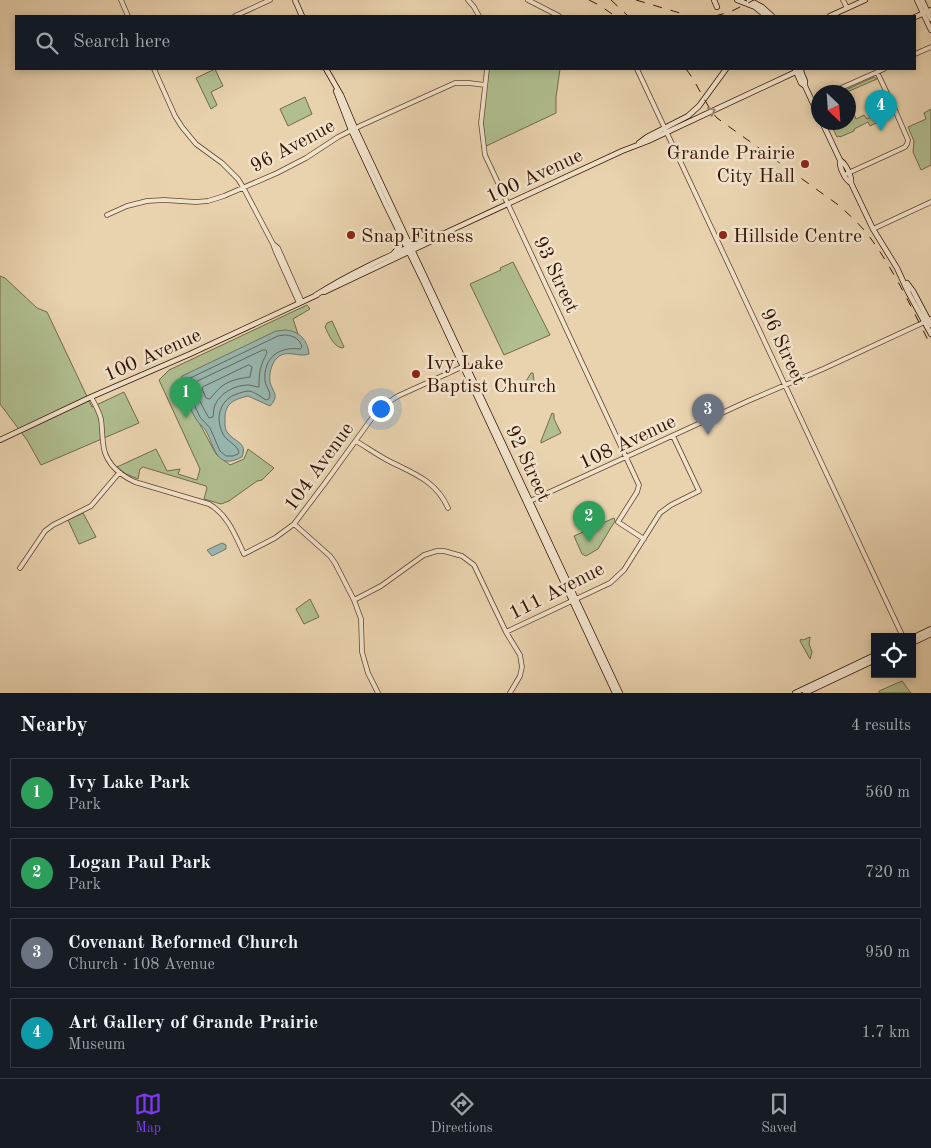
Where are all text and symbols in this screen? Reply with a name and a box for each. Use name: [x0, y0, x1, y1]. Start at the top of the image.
search box: [15, 15, 916, 70]
icon: search: [33, 29, 61, 57]
text: Search here: [73, 33, 170, 52]
north arrow: [811, 85, 856, 130]
pin: 4: [865, 90, 897, 131]
one-way arrow: [707, 106, 716, 117]
street label: 96 Avenue: [247, 116, 338, 177]
place label: Grande Prairie City Hall: [667, 144, 795, 187]
street label: 100 Avenue: [484, 146, 586, 208]
marker: Grande Prairie City Hall: [799, 158, 811, 170]
place label: Snap Fitness: [361, 227, 473, 247]
place label: Hillside Centre: [733, 227, 862, 247]
marker: Snap Fitness: [345, 229, 357, 241]
marker: Hillside Centre: [717, 229, 729, 241]
street label: 93 Street: [529, 234, 582, 316]
street label: 96 Street: [756, 306, 809, 388]
street label: 100 Avenue: [101, 326, 204, 386]
place label: Ivy Lake Baptist Church: [426, 354, 557, 397]
marker: Ivy Lake Baptist Church: [410, 368, 422, 380]
pin: 1: [170, 377, 202, 418]
pin: 3: [692, 394, 724, 435]
your location: [368, 396, 394, 422]
street label: 108 Avenue: [577, 412, 679, 474]
street label: 104 Avenue: [281, 419, 358, 515]
street label: 92 Street: [501, 423, 554, 505]
pin: 2: [573, 501, 605, 542]
street label: 111 Avenue: [506, 559, 608, 624]
map controls: [871, 633, 916, 678]
button: locate: [871, 633, 916, 678]
text: Nearby: [20, 715, 88, 736]
text: 4 results: [851, 718, 911, 734]
text: Ivy Lake Park: [68, 774, 190, 793]
text: 1: [32, 785, 42, 801]
text: 560 m: [865, 785, 910, 801]
text: Park: [68, 797, 101, 813]
text: Logan Paul Park: [68, 854, 211, 873]
text: 2: [32, 865, 42, 881]
text: 720 m: [865, 865, 910, 881]
text: Park: [68, 877, 101, 893]
text: Covenant Reformed Church: [68, 934, 298, 953]
text: 3: [32, 945, 42, 961]
text: 950 m: [865, 945, 910, 961]
text: Church · 108 Avenue: [68, 957, 215, 973]
text: Art Gallery of Grande Prairie: [68, 1014, 318, 1033]
text: 4: [32, 1025, 42, 1041]
text: 1.7 km: [861, 1025, 910, 1041]
text: Museum: [68, 1037, 126, 1053]
tab: Map: [134, 1090, 162, 1137]
tab: Directions: [431, 1090, 493, 1137]
tab: Saved: [761, 1090, 797, 1137]

